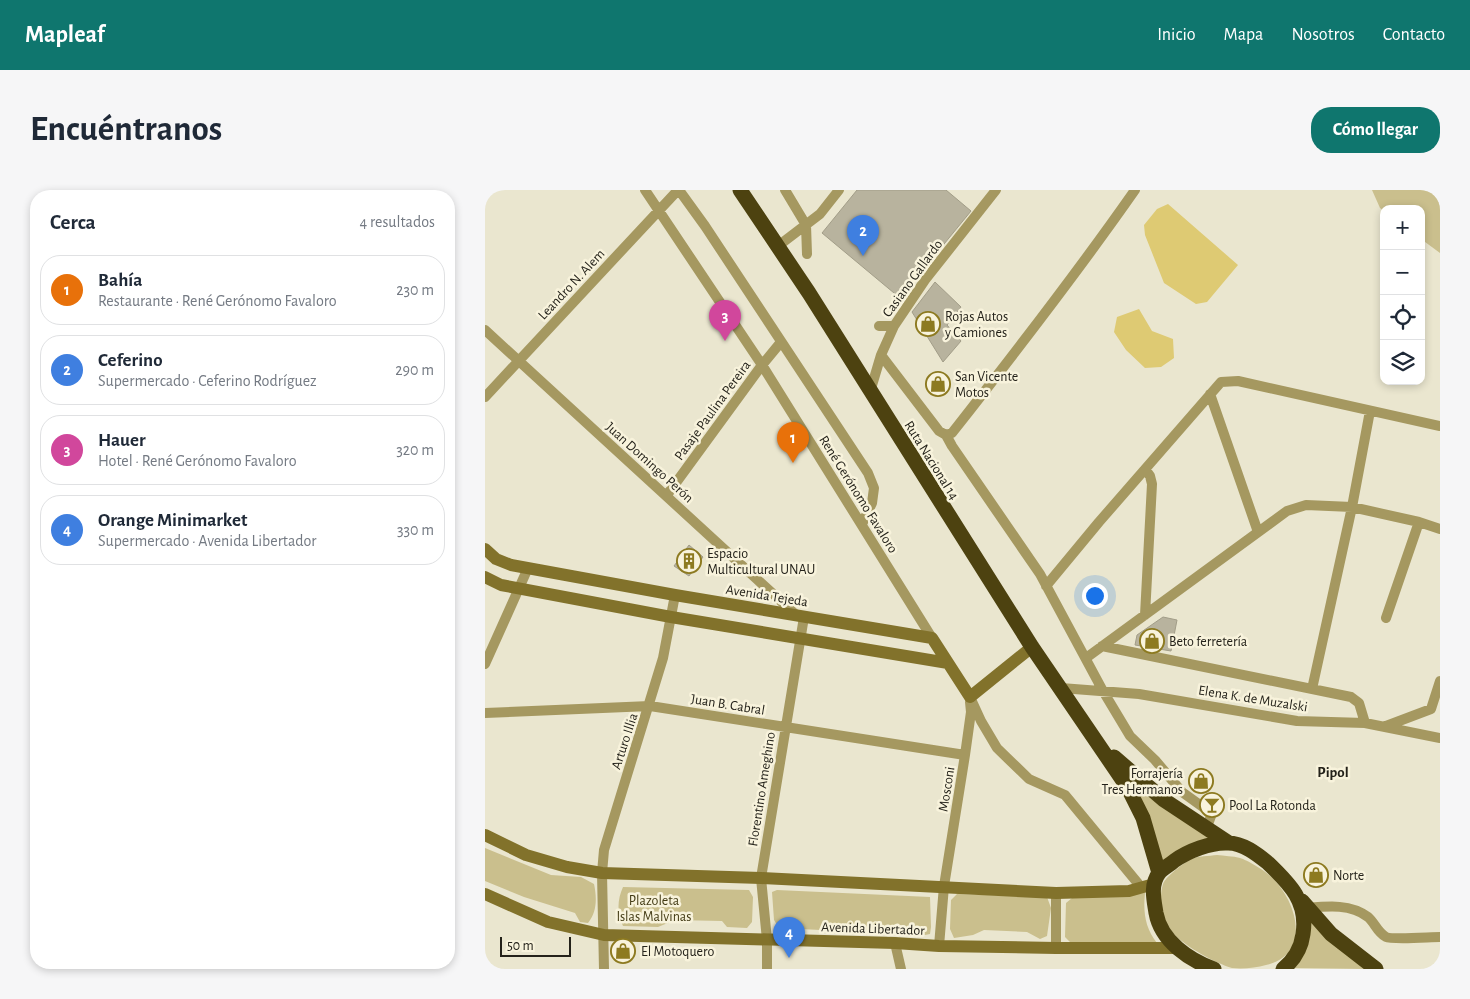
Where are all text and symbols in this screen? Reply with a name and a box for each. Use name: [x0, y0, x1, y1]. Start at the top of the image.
text: Mapleaf: [25, 23, 105, 47]
text: Inicio: [1157, 26, 1196, 44]
text: Mapa: [1224, 26, 1263, 44]
text: Nosotros: [1291, 26, 1355, 44]
text: Contacto: [1383, 26, 1445, 44]
button: Cómo llegar: [1311, 107, 1440, 153]
text: Encuéntranos: [30, 112, 222, 147]
map controls: [1380, 205, 1425, 385]
button: +: [1380, 205, 1425, 250]
text: Cerca: [50, 212, 96, 233]
text: 4 resultados: [360, 214, 435, 230]
pin: 2: [847, 215, 879, 256]
street label: Casiano Gallardo: [880, 237, 945, 320]
street label: Leandro N. Alem: [536, 247, 608, 323]
button: −: [1380, 250, 1425, 295]
text: Bahía: [98, 271, 142, 290]
text: 1: [64, 282, 70, 298]
text: 230 m: [396, 282, 434, 298]
text: Restaurante · René Gerónomo Favaloro: [98, 293, 337, 309]
button: locate: [1380, 295, 1425, 340]
pin: 3: [709, 300, 741, 341]
place label: Rojas Autos y Camiones: [944, 310, 1008, 340]
shop icon: Rojas Autos y Camiones: [915, 311, 941, 337]
button: layers: [1380, 340, 1425, 385]
text: Ceferino: [98, 351, 163, 370]
street label: Pasaje Paulina Pereira: [672, 358, 754, 463]
text: 2: [63, 362, 71, 378]
text: 290 m: [395, 362, 434, 378]
place label: San Vicente Motos: [955, 370, 1018, 400]
shop icon: San Vicente Motos: [925, 371, 951, 397]
text: Supermercado · Ceferino Rodríguez: [98, 373, 317, 389]
street label: Ruta Nacional 14: [901, 419, 961, 503]
street label: Juan Domingo Perón: [603, 420, 696, 506]
pin: 1: [777, 422, 809, 463]
text: Hauer: [98, 431, 146, 450]
street label: René Gerónomo Favaloro: [816, 433, 900, 556]
text: 3: [64, 442, 70, 458]
text: 320 m: [396, 442, 434, 458]
text: Hotel · René Gerónomo Favaloro: [98, 453, 297, 469]
text: Orange Minimarket: [98, 511, 247, 530]
text: 4: [63, 522, 71, 538]
text: 330 m: [397, 522, 434, 538]
text: Supermercado · Avenida Libertador: [98, 533, 316, 549]
place label: Espacio Multicultural UNAU: [707, 547, 815, 577]
building icon: Espacio Multicultural UNAU: [676, 548, 702, 574]
street label: Avenida Tejeda: [725, 583, 809, 609]
your location: [1082, 583, 1108, 609]
shop icon: Beto ferretería: [1139, 628, 1165, 654]
place label: Beto ferretería: [1169, 635, 1248, 649]
street label: Elena K. de Muzalski: [1197, 683, 1308, 715]
street label: Juan B. Cabral: [690, 692, 766, 718]
street label: Arturo Illia: [609, 711, 641, 771]
street label: Florentino Ameghino: [746, 731, 778, 847]
district label: Pipol: [1317, 765, 1349, 780]
street label: Mosconi: [937, 766, 957, 813]
place label: Forrajería Tres Hermanos: [1102, 767, 1184, 797]
shop icon: Forrajería Tres Hermanos: [1188, 768, 1214, 794]
bar icon: Pool La Rotonda: [1199, 792, 1225, 818]
place label: Pool La Rotonda: [1229, 799, 1316, 813]
shop icon: Norte: [1303, 862, 1329, 888]
place label: Norte: [1333, 869, 1364, 883]
park label: Plazoleta Islas Malvinas: [616, 894, 692, 924]
pin: 4: [773, 917, 805, 958]
street label: Avenida Libertador: [821, 920, 925, 938]
scale bar: [500, 934, 571, 957]
shop icon: El Motoquero: [610, 938, 636, 964]
text: 50 m: [507, 939, 534, 953]
place label: El Motoquero: [641, 945, 715, 959]

